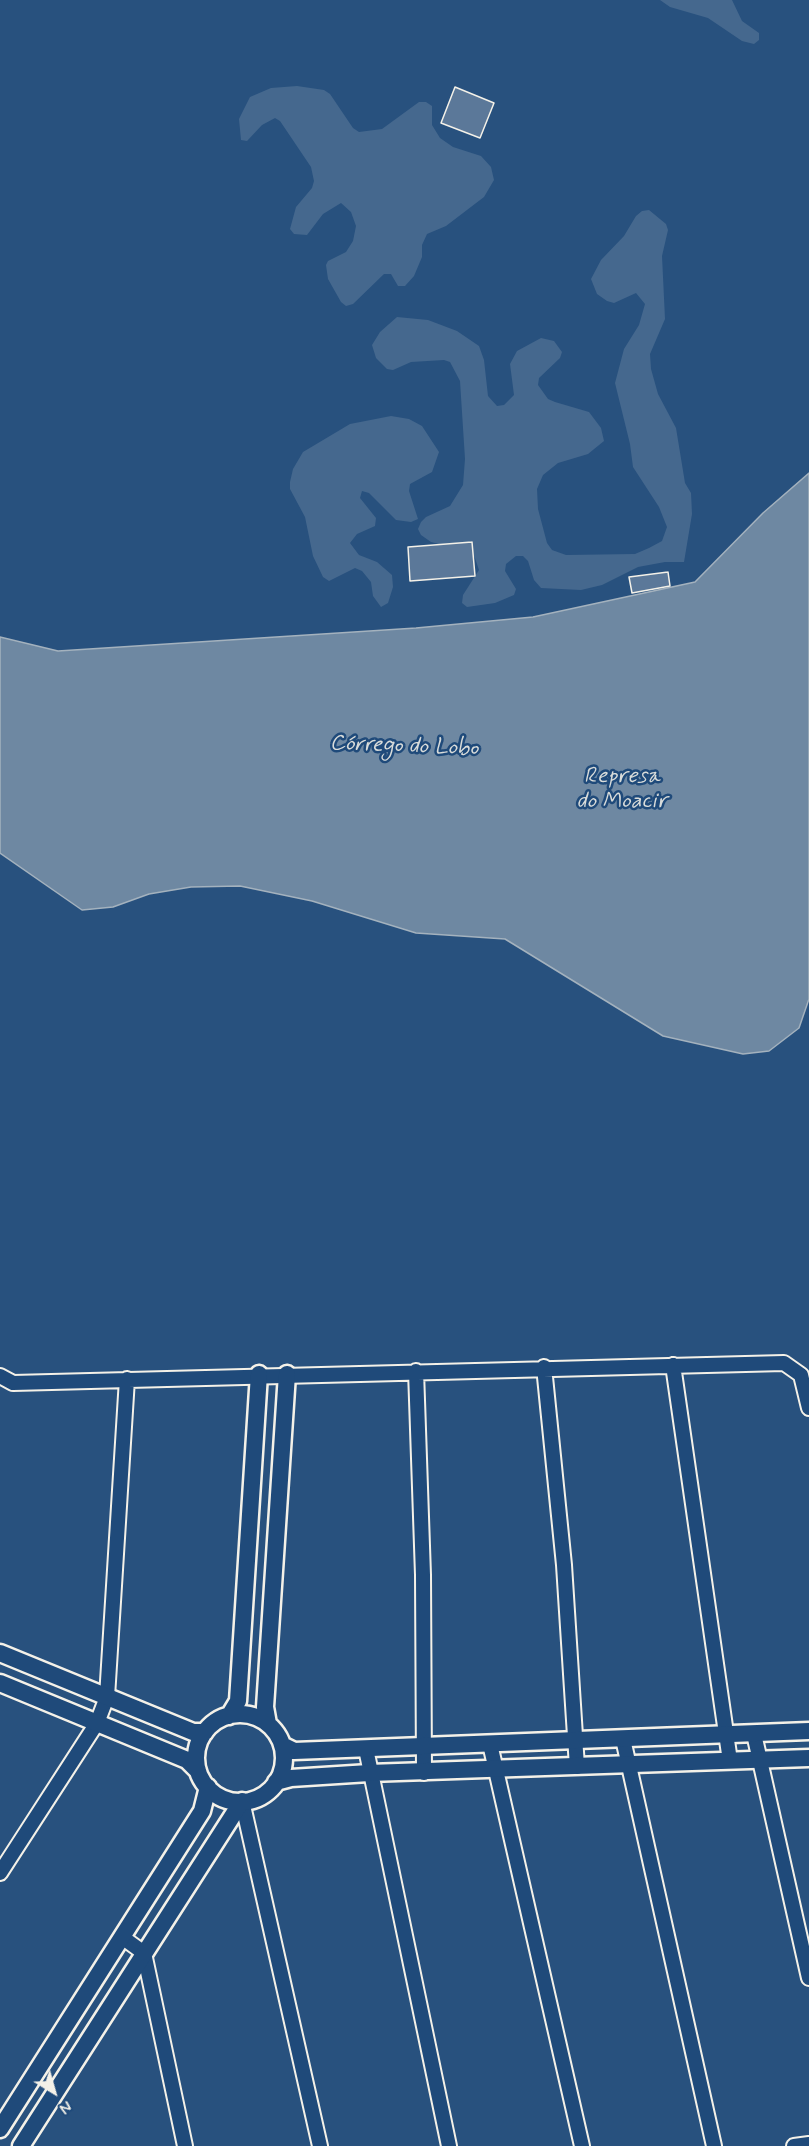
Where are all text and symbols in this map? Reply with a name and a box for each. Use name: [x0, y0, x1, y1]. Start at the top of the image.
water label: Córrego do Lobo: [329, 731, 479, 763]
water label: Represa do Moacir: [577, 764, 667, 816]
north arrow: [24, 2062, 84, 2122]
text: N: [55, 2095, 76, 2118]

